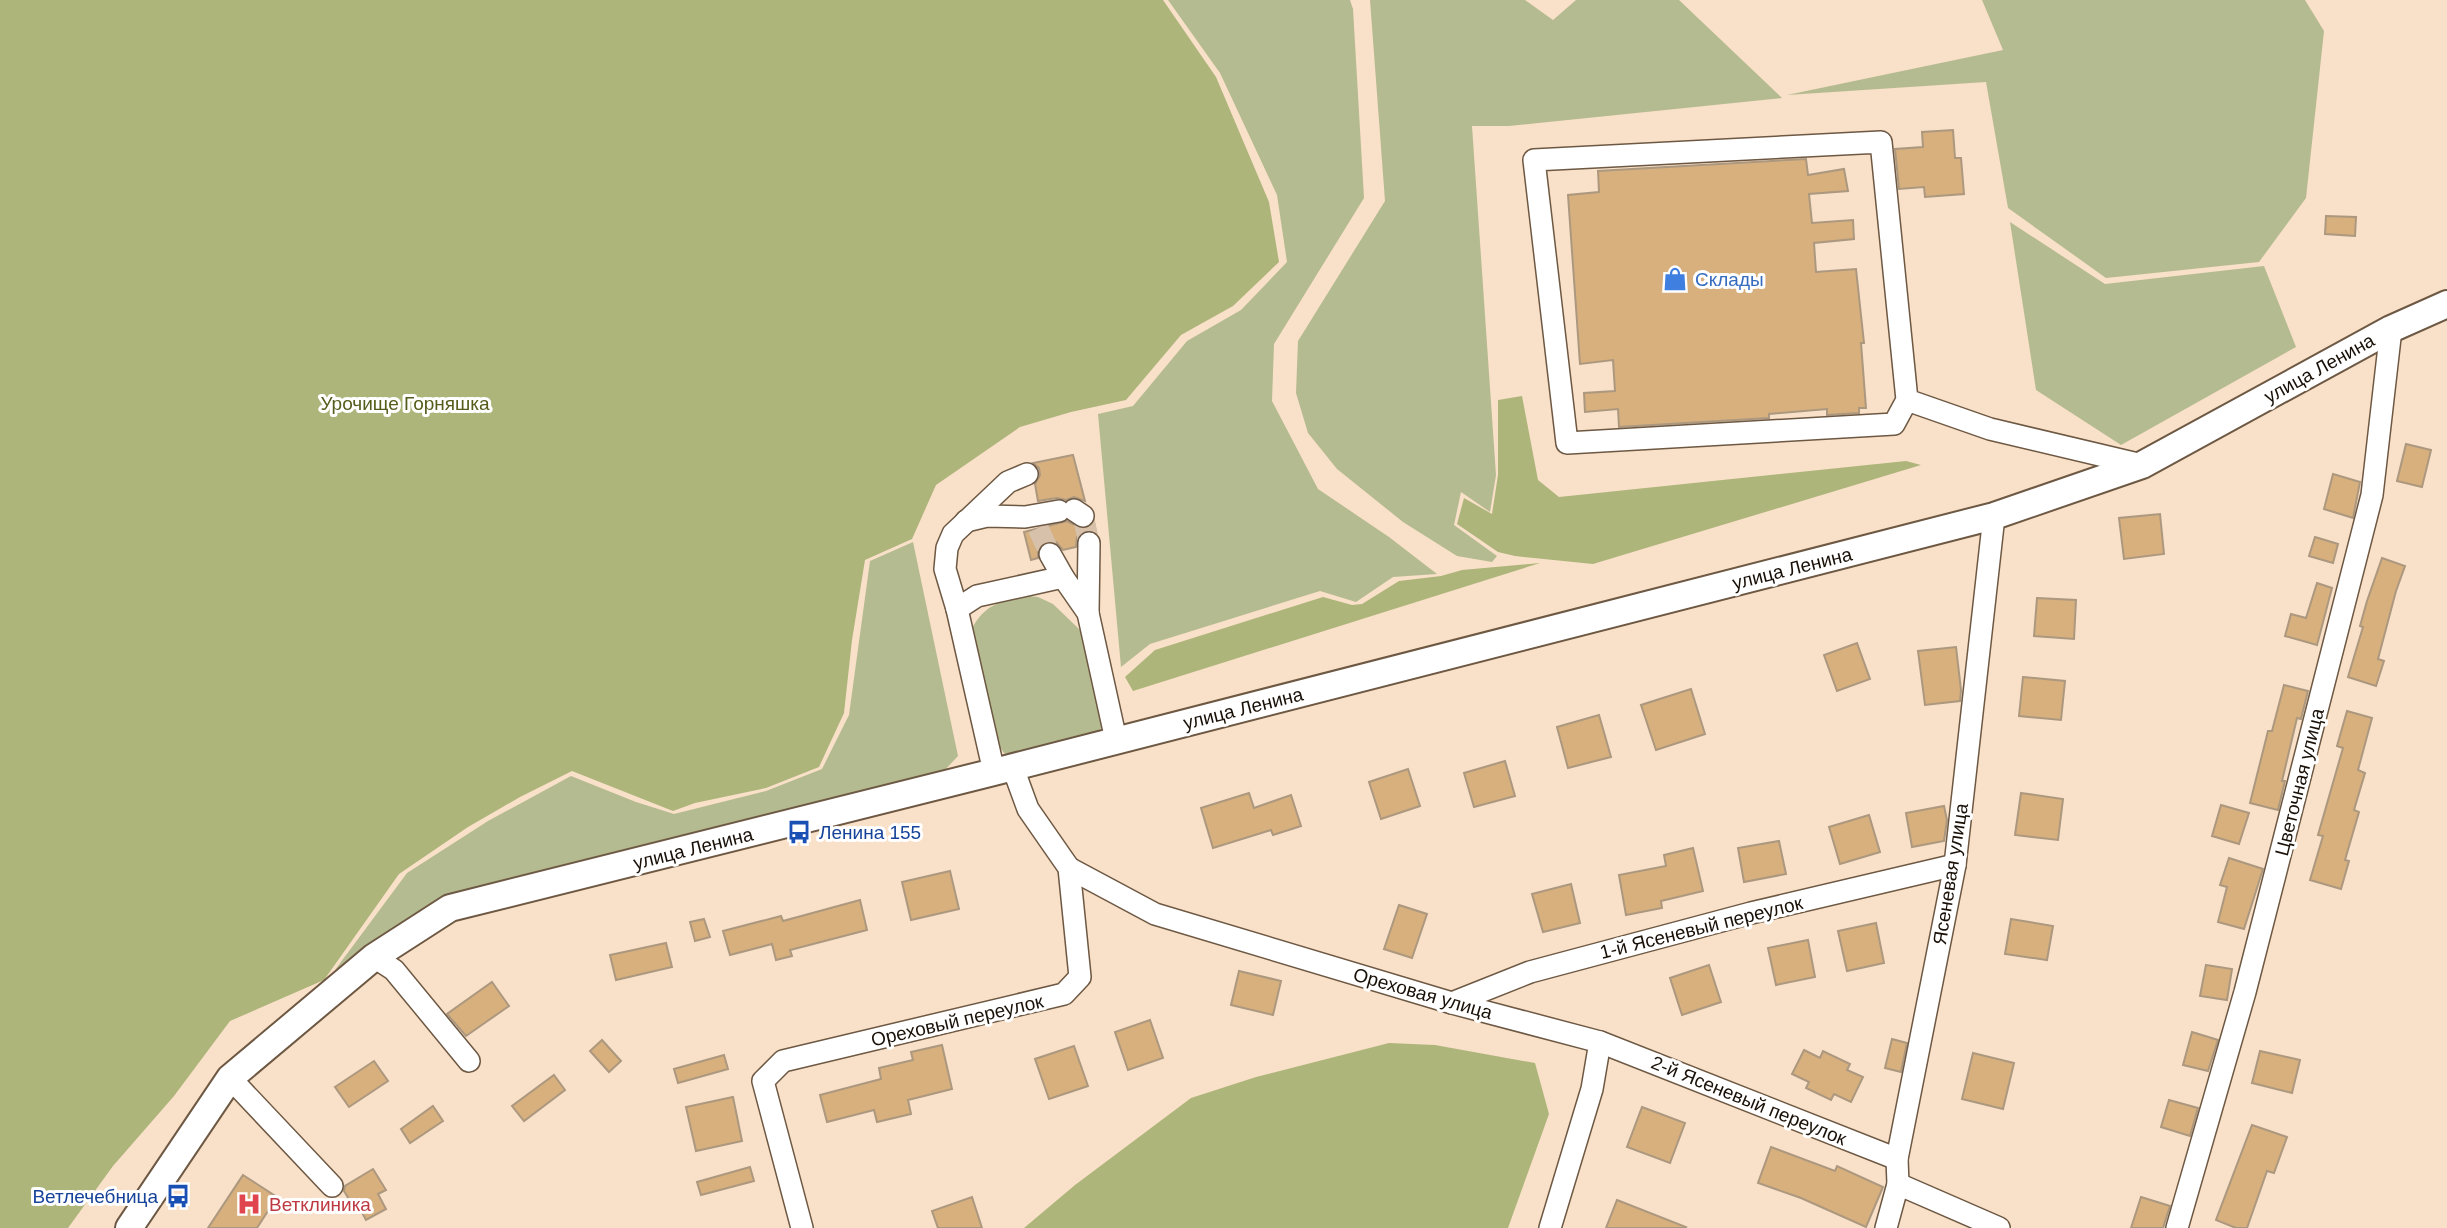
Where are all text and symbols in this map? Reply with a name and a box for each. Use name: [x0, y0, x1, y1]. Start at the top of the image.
shop icon: Склады: [1661, 265, 1689, 293]
place label: Склады: [1695, 269, 1764, 290]
street label: улица Ленина: [2260, 329, 2378, 407]
park label: Урочище Горняшка: [320, 393, 490, 414]
street label: улица Ленина: [1730, 543, 1855, 594]
street label: улица Ленина: [1181, 683, 1306, 734]
street label: Цветочная улица: [2271, 706, 2328, 858]
street label: Ясеневая улица: [1929, 801, 1972, 946]
bus stop icon: Ленина 155: [785, 818, 813, 846]
place label: Ленина 155: [819, 822, 921, 843]
street label: улица Ленина: [631, 823, 756, 874]
street label: 1-й Ясеневый переулок: [1598, 892, 1805, 963]
street label: Ореховая улица: [1351, 964, 1495, 1023]
street label: Ореховый переулок: [869, 990, 1046, 1051]
street label: 2-й Ясеневый переулок: [1648, 1052, 1850, 1149]
bus stop icon: Ветлечебница: [164, 1182, 192, 1210]
place label: Ветлечебница: [32, 1186, 158, 1207]
hospital icon: Ветклиника: [235, 1190, 263, 1218]
place label: Ветклиника: [269, 1194, 371, 1215]

